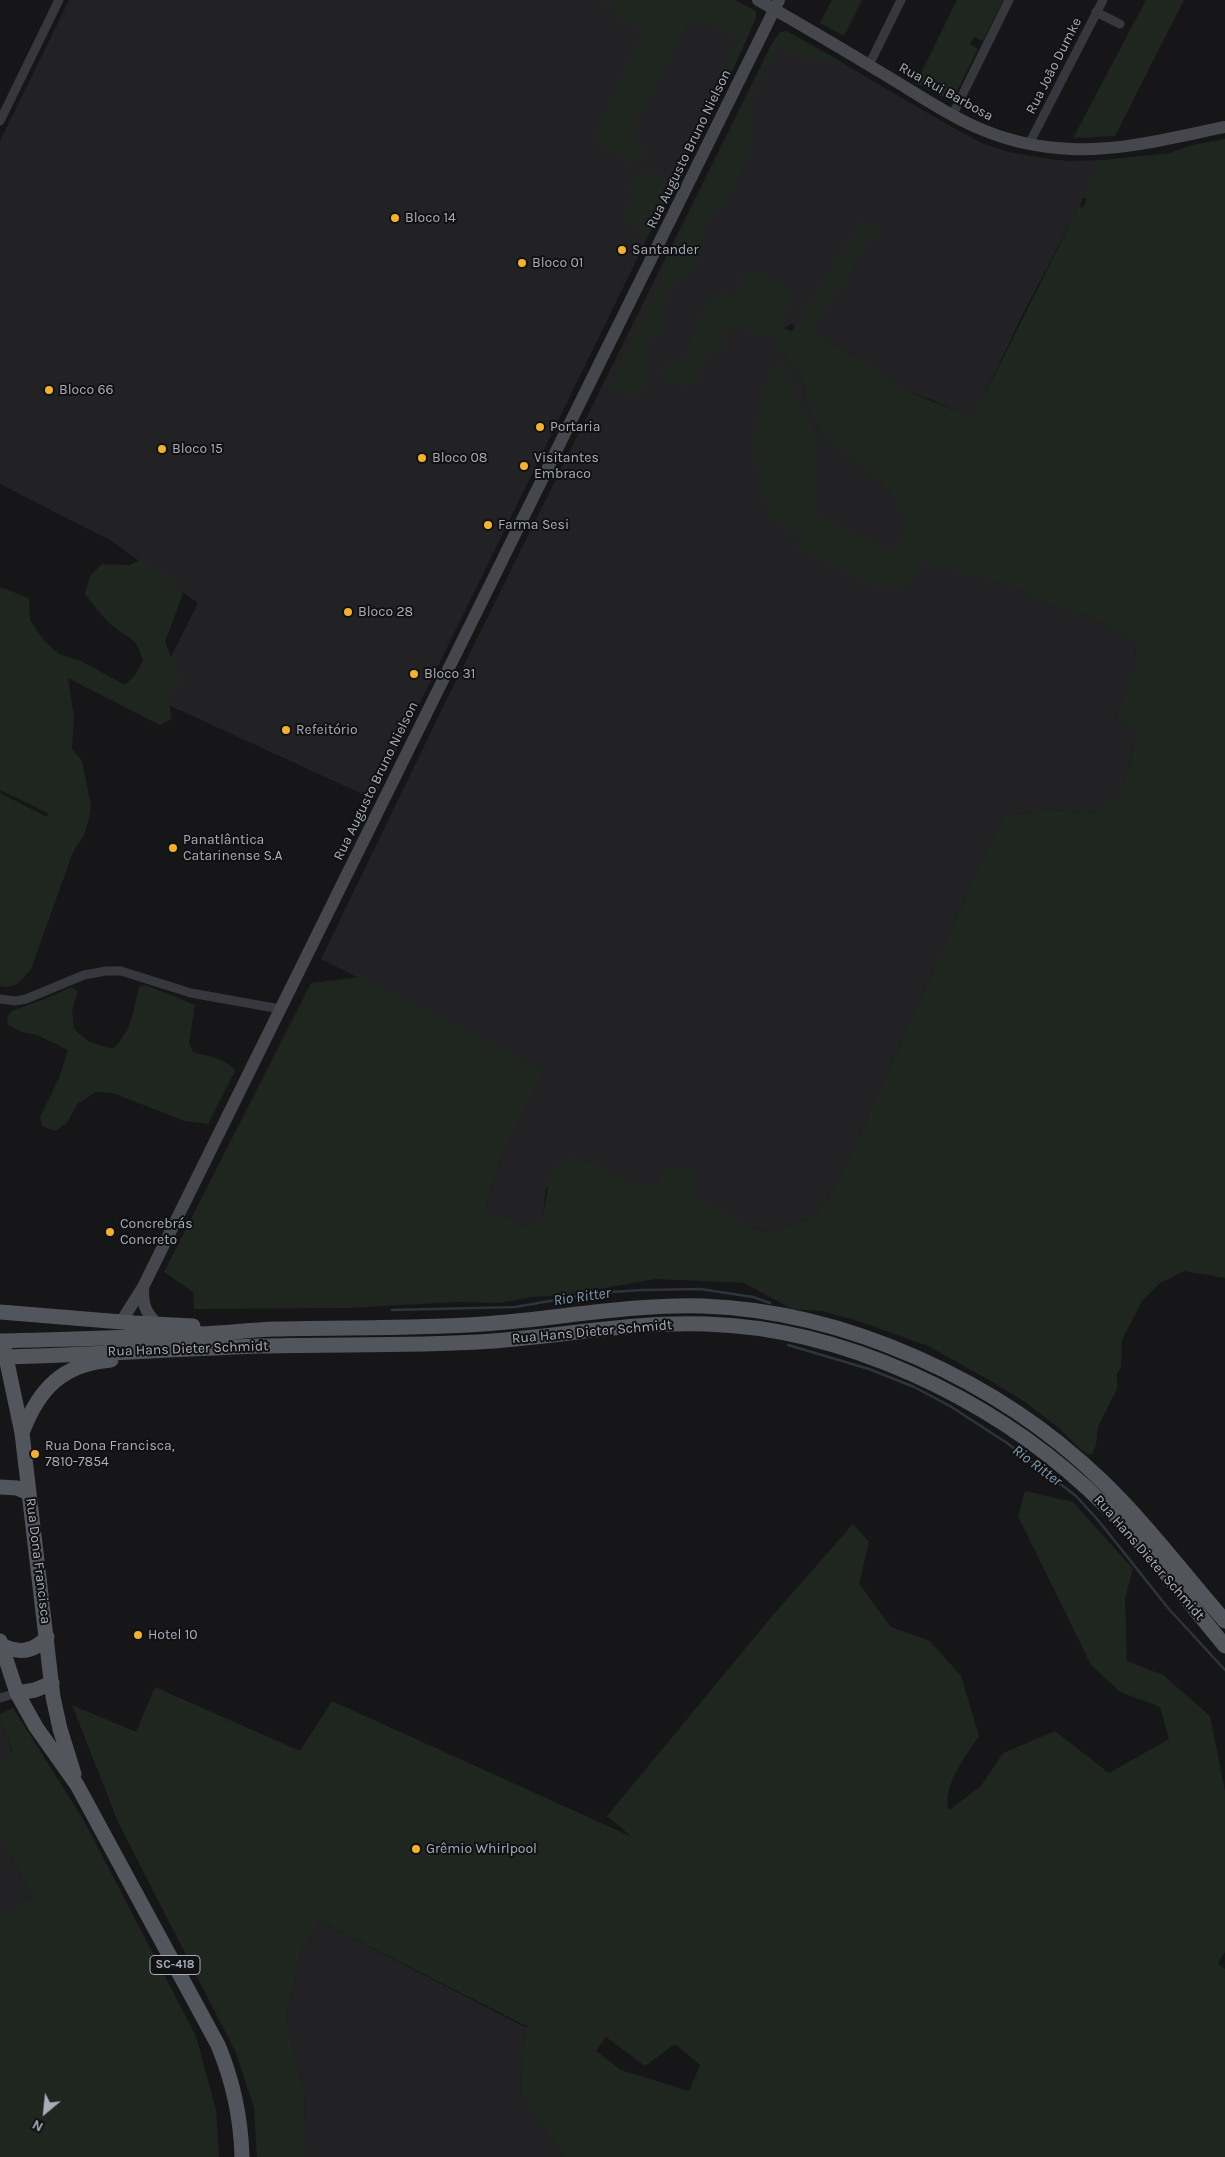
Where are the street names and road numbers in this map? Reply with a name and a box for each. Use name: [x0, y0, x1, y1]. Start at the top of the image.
street label: Rua João Dumke: [1022, 15, 1086, 117]
street label: Rua Rui Barbosa: [896, 59, 996, 125]
street label: Rua Augusto Bruno Nielson: [643, 67, 735, 231]
street label: Rua Augusto Bruno Nielson: [330, 699, 422, 863]
street label: Rua Hans Dieter Schmidt: [511, 1317, 673, 1347]
street label: Rua Hans Dieter Schmidt: [107, 1338, 269, 1360]
street label: Rua Hans Dieter Schmidt: [1090, 1492, 1208, 1624]
street label: Rua Dona Francisca: [22, 1497, 54, 1625]
road number: SC-418: [150, 1956, 200, 1974]

